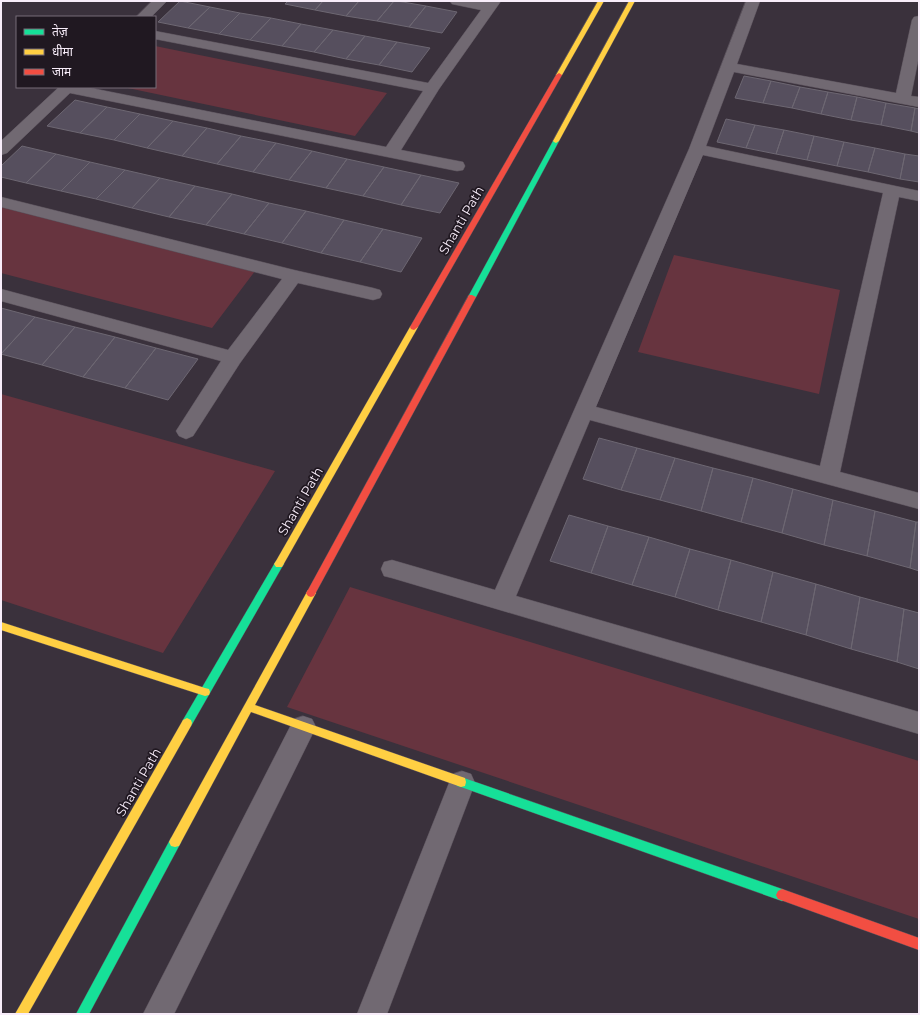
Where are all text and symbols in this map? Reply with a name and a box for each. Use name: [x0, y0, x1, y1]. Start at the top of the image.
legend: [16, 16, 156, 88]
text: तेज़: [52, 24, 69, 39]
text: धीमा: [52, 44, 74, 59]
text: जाम: [52, 64, 72, 79]
street label: Shanti Path: [435, 183, 487, 257]
street label: Shanti Path: [274, 464, 326, 538]
street label: Shanti Path: [112, 745, 164, 819]

